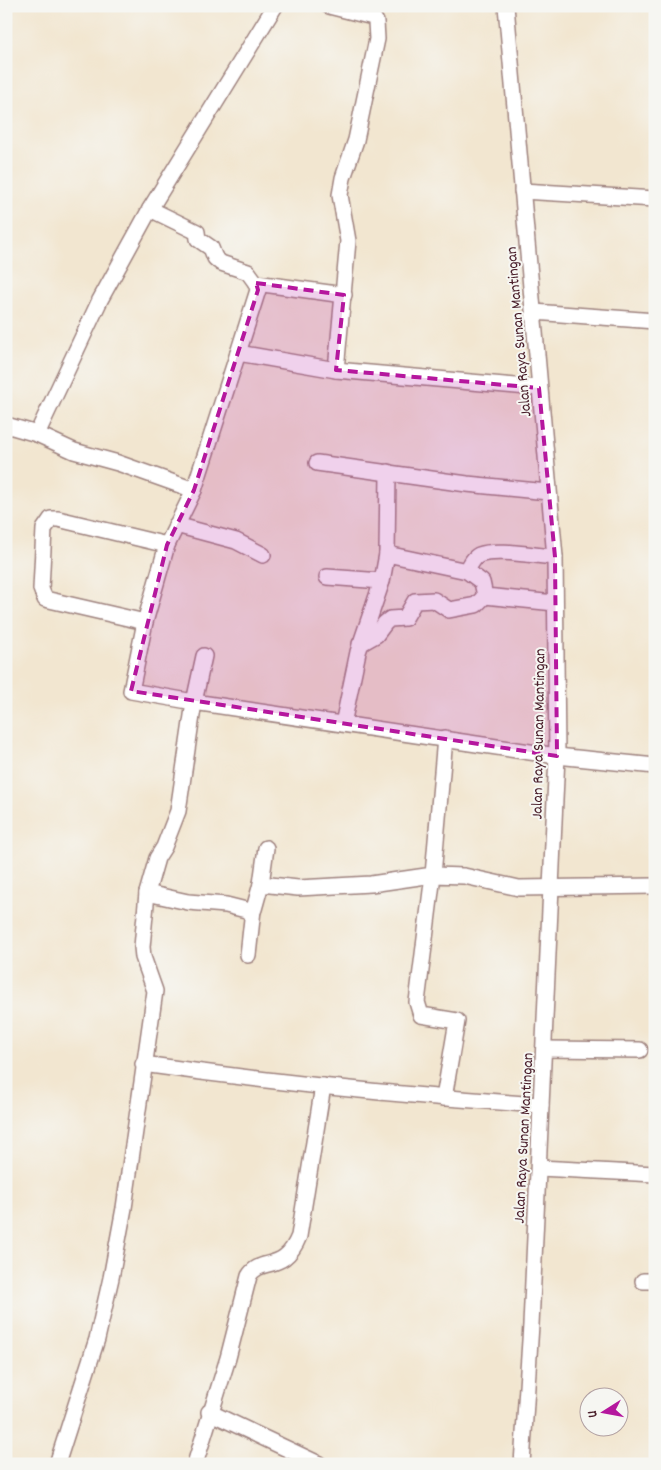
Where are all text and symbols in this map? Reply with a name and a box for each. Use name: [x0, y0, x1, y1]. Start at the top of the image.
street label: Jalan Raya Sunan Mantingan: [501, 246, 538, 418]
street label: Jalan Raya Sunan Mantingan: [527, 648, 552, 820]
street label: Jalan Raya Sunan Mantingan: [509, 1052, 540, 1224]
north arrow: [578, 1388, 628, 1438]
text: U: [583, 1409, 604, 1419]

